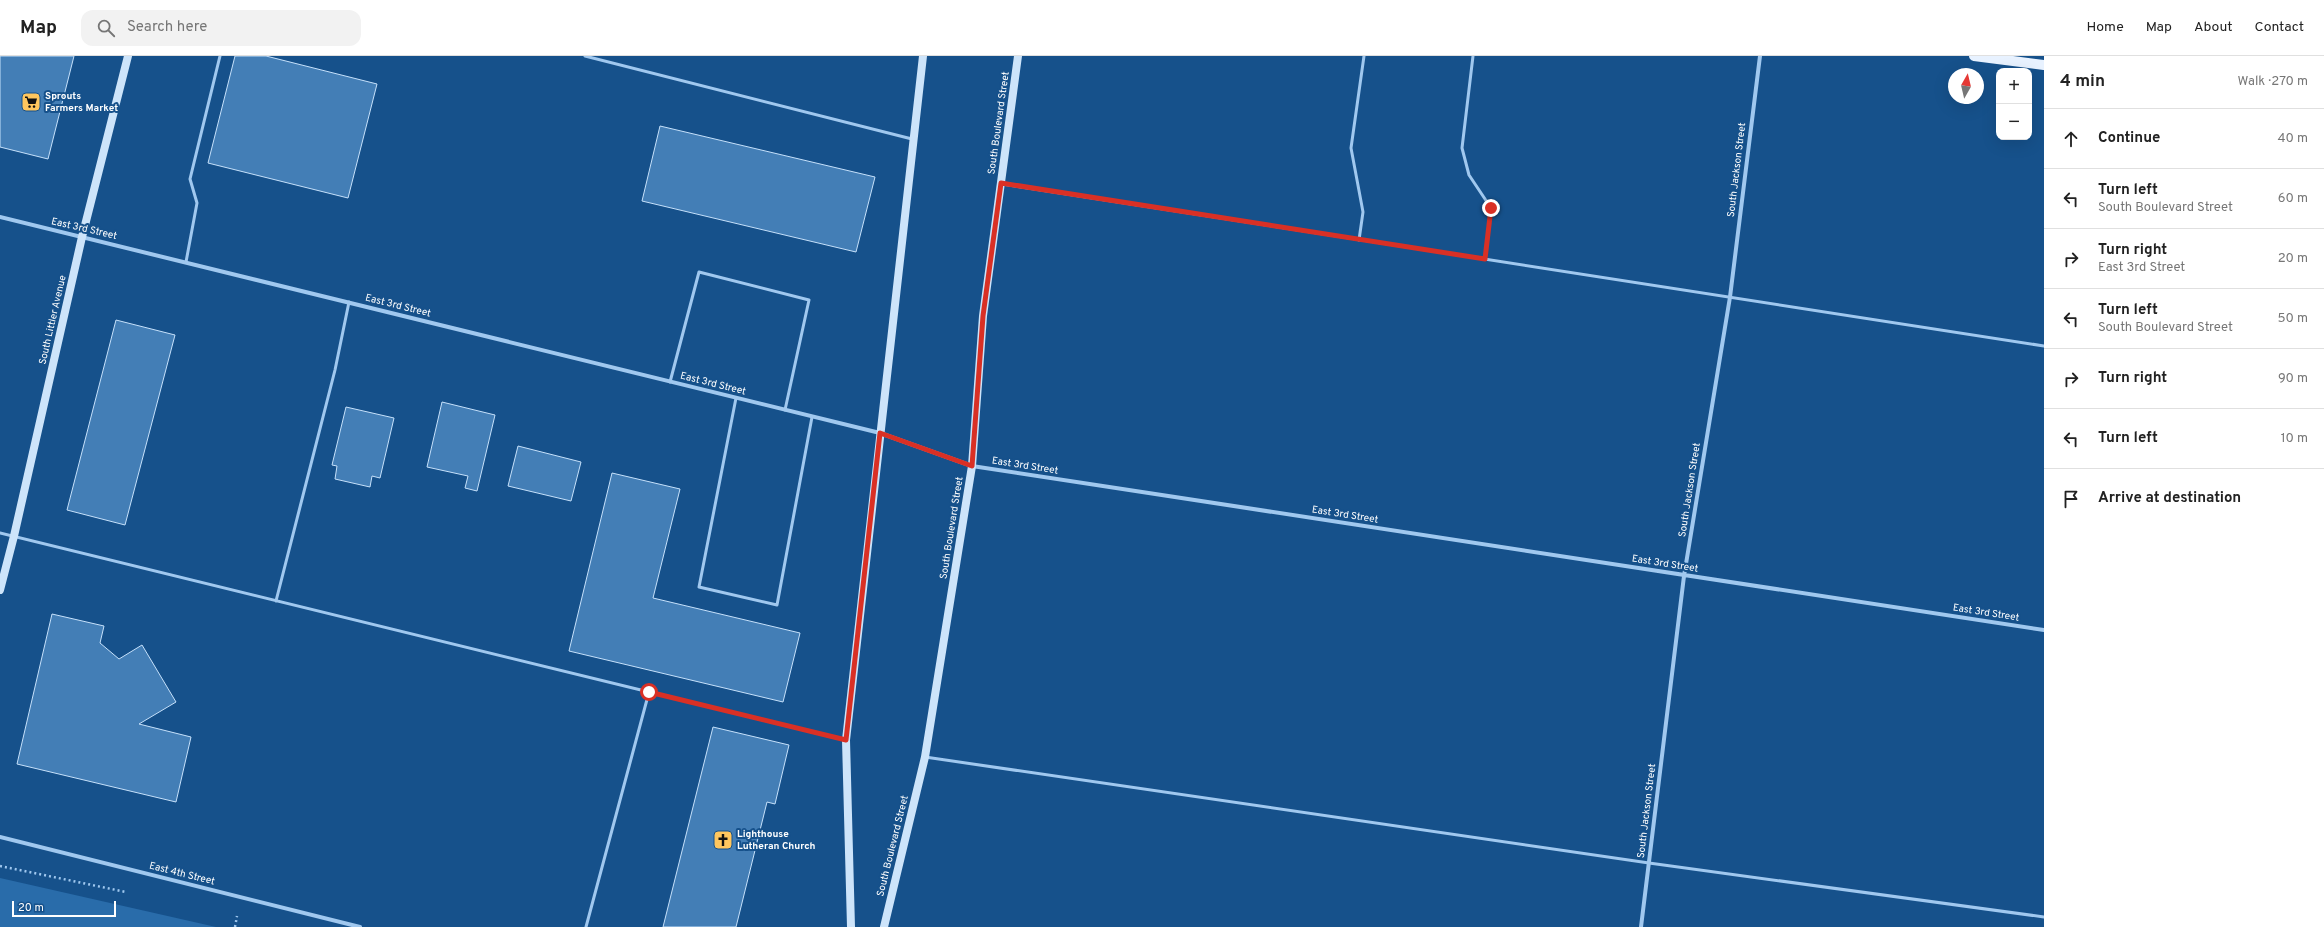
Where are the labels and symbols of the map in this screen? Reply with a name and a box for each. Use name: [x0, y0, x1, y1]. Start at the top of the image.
north arrow: [1948, 68, 1984, 104]
street label: South Boulevard Street: [985, 71, 1013, 175]
place label: Sprouts Farmers Market: [45, 90, 118, 115]
supermarket icon: Sprouts Farmers Market: [20, 91, 42, 113]
street label: South Jackson Street: [1725, 122, 1749, 218]
route end: [1482, 199, 1500, 217]
street label: East 3rd Street: [50, 215, 118, 243]
street label: South Littler Avenue: [36, 274, 70, 366]
street label: East 3rd Street: [364, 292, 432, 320]
street label: East 3rd Street: [679, 370, 747, 398]
street label: South Jackson Street: [1676, 442, 1704, 538]
street label: East 3rd Street: [991, 454, 1059, 478]
street label: South Boulevard Street: [937, 476, 967, 580]
street label: East 3rd Street: [1311, 503, 1379, 527]
street label: East 3rd Street: [1631, 552, 1699, 576]
street label: East 3rd Street: [1952, 601, 2020, 625]
route start: [640, 683, 658, 701]
street label: South Jackson Street: [1635, 763, 1659, 859]
street label: South Boulevard Street: [874, 794, 912, 898]
place label: Lighthouse Lutheran Church: [737, 828, 816, 853]
church icon: Lighthouse Lutheran Church: [712, 829, 734, 851]
street label: East 4th Street: [148, 860, 216, 888]
scale bar: [12, 899, 116, 918]

